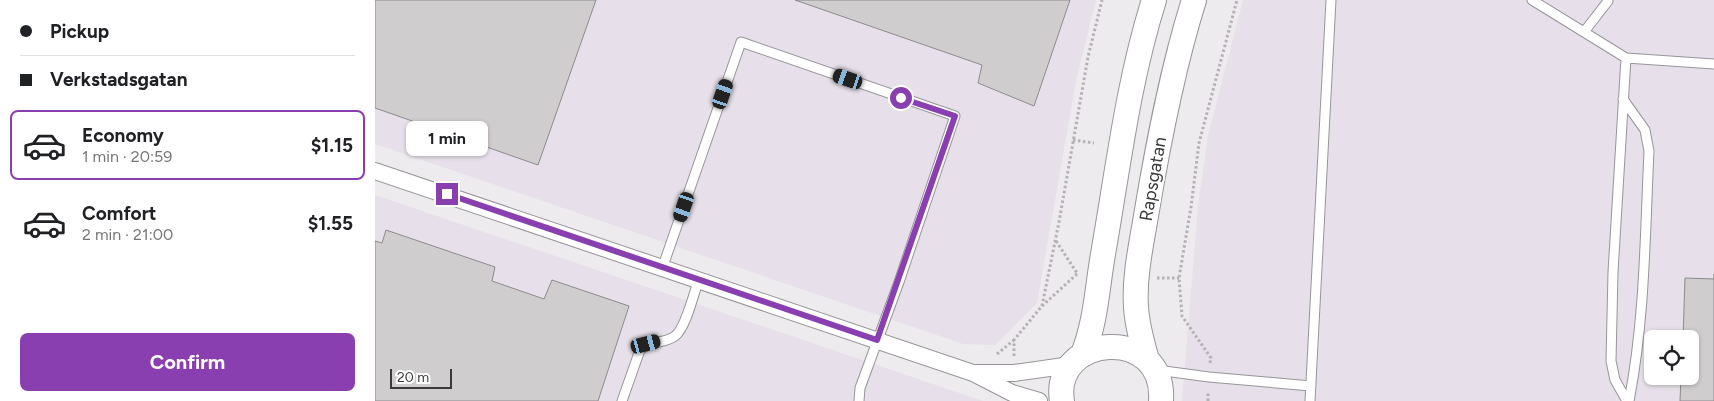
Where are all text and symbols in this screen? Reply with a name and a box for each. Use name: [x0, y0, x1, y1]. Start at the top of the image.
text: Pickup: [50, 20, 109, 43]
car: [831, 67, 864, 91]
text: Verkstadsgatan: [50, 68, 187, 91]
car: [711, 77, 734, 111]
route start: [890, 87, 912, 109]
callout: 1 min: [406, 121, 488, 156]
icon: car: [22, 123, 67, 168]
text: Economy: [82, 124, 164, 147]
text: 1 min: [428, 129, 466, 148]
text: $1.15: [311, 134, 353, 157]
street label: Rapsgatan: [1135, 135, 1171, 223]
text: 1 min · 20:59: [82, 147, 172, 166]
route end: [436, 183, 458, 205]
car: [672, 190, 695, 224]
icon: car: [22, 201, 67, 246]
text: Comfort: [82, 202, 157, 225]
text: $1.55: [308, 212, 353, 235]
text: 2 min · 21:00: [82, 225, 173, 244]
map controls: [1644, 330, 1699, 385]
button: locate: [1644, 330, 1699, 385]
button: Confirm: [20, 333, 355, 391]
car: [629, 333, 662, 355]
scale bar: [390, 366, 453, 389]
text: 20 m: [397, 369, 429, 386]

